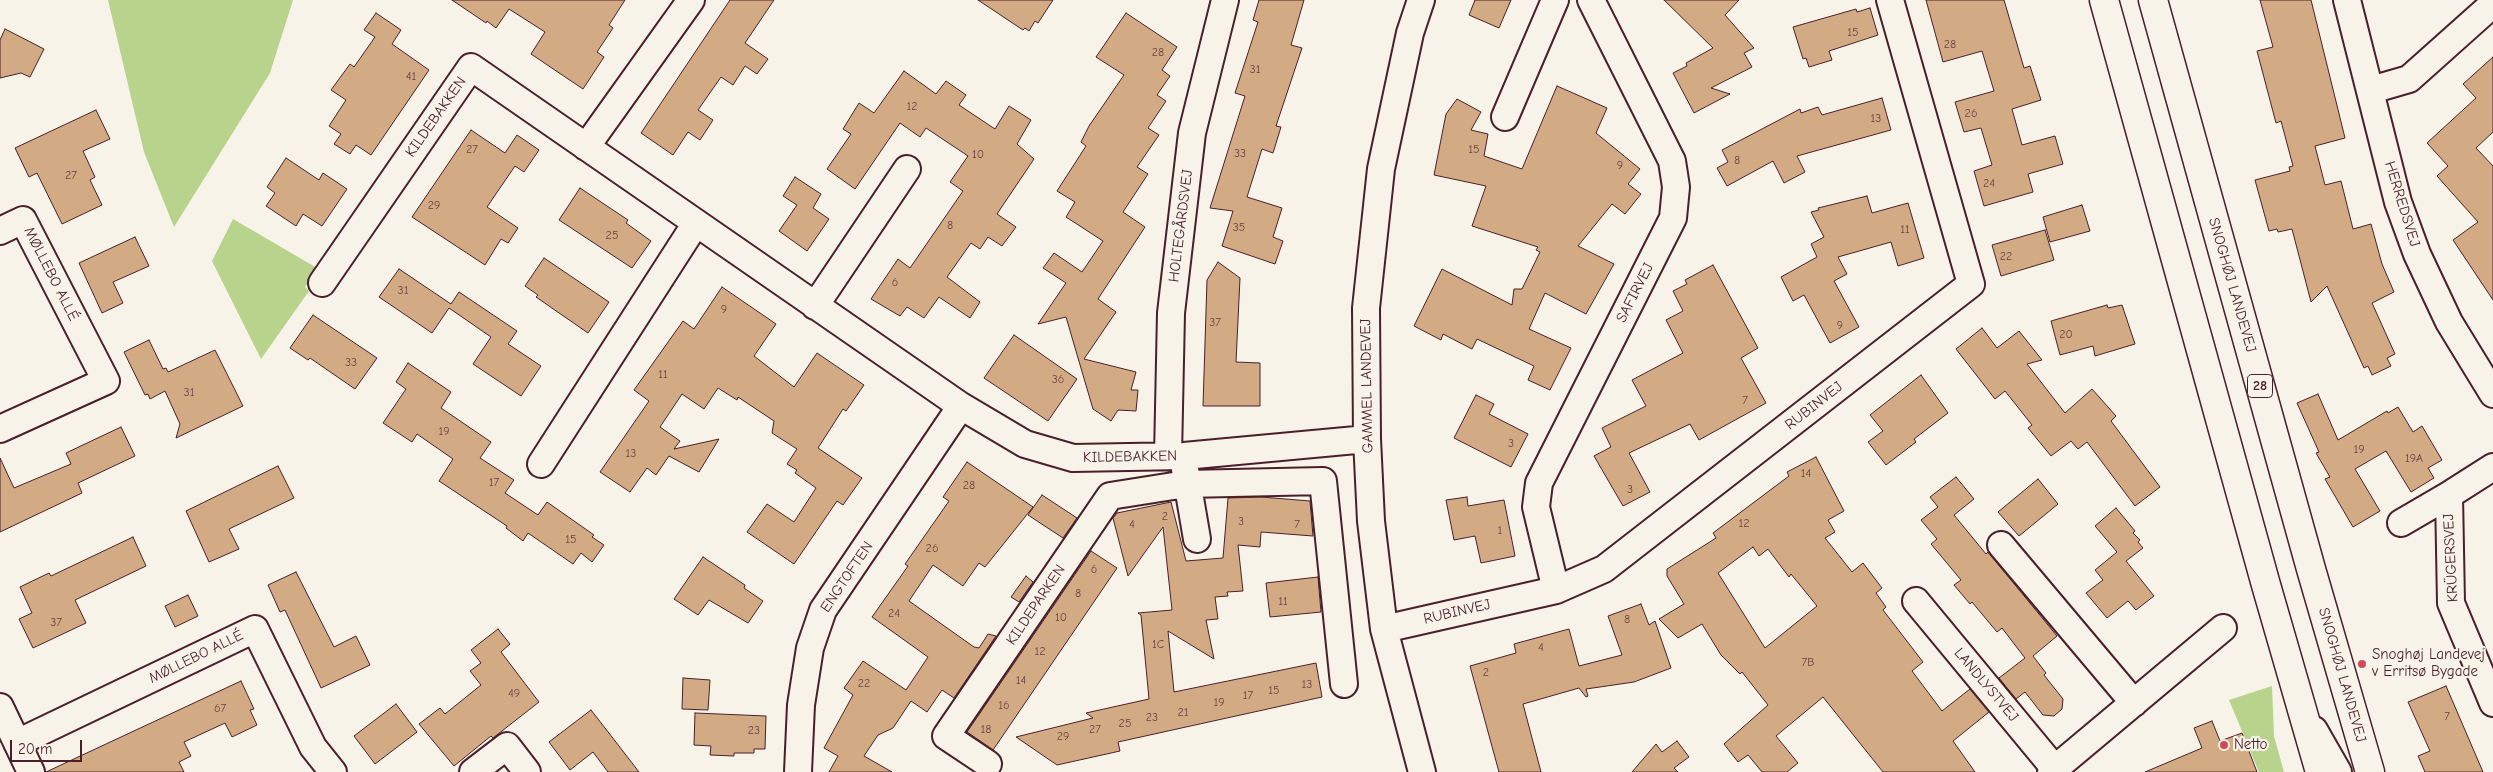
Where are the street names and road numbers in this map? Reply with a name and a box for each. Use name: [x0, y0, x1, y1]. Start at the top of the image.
street label: KILDEBAKKEN: [402, 73, 470, 161]
street label: HERREDSVEJ: [2380, 159, 2424, 249]
street label: HOLTEGÅRDSVEJ: [1165, 169, 1197, 283]
street label: SNOGHØJ LANDEVEJ: [2204, 216, 2260, 354]
street label: MØLLEBO ALLÉ: [20, 224, 82, 324]
street label: SAFIRVEJ: [1612, 260, 1658, 326]
street label: GAMMEL LANDEVEJ: [1357, 319, 1377, 453]
road number: 28: [2248, 374, 2272, 398]
street label: RUBINVEJ: [1782, 378, 1846, 434]
street label: KILDEBAKKEN: [1083, 447, 1177, 467]
street label: KRÜGERSVEJ: [2440, 513, 2462, 603]
street label: ENGTOFTEN: [817, 538, 877, 616]
street label: KILDEPARKEN: [1003, 561, 1069, 649]
street label: RUBINVEJ: [1422, 596, 1492, 628]
street label: SNOGHØJ LANDEVEJ: [2314, 606, 2370, 744]
street label: MØLLEBO ALLÉ: [146, 626, 246, 688]
street label: LANDLYSTVEJ: [1950, 644, 2022, 726]

